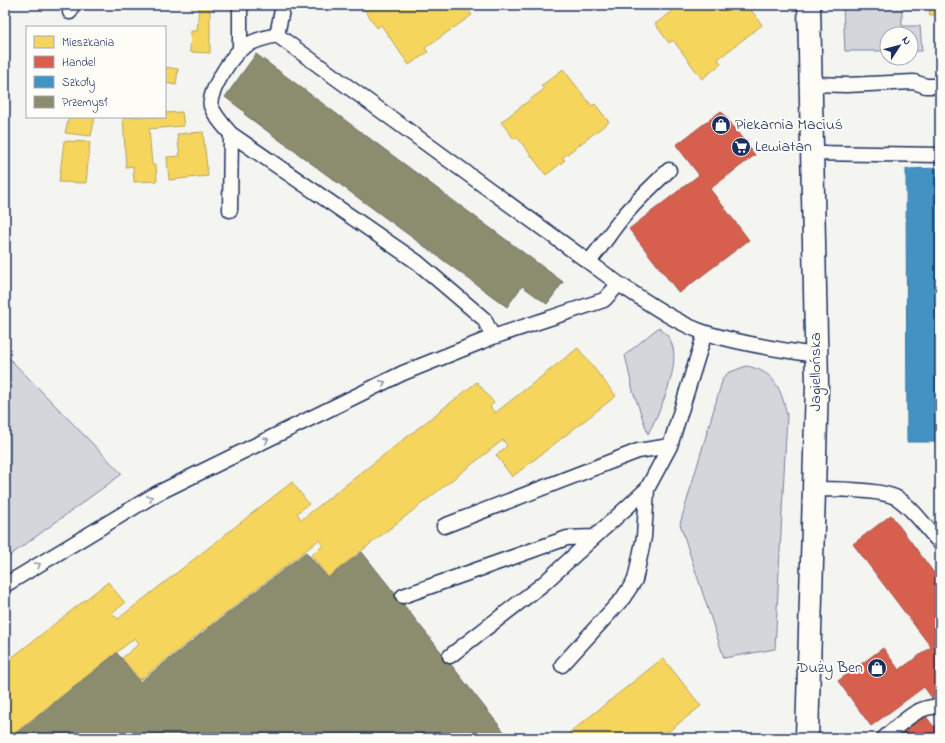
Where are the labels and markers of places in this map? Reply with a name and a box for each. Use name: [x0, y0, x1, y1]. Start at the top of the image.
place label: Piekarnia Maciuś: [735, 113, 843, 137]
shop icon: Piekarnia Maciuś: [710, 114, 732, 136]
place label: Lewiatan: [755, 135, 812, 159]
supermarket icon: Lewiatan: [730, 136, 752, 158]
place label: Duży Ben: [796, 656, 863, 680]
shop icon: Duży Ben: [866, 657, 888, 679]

